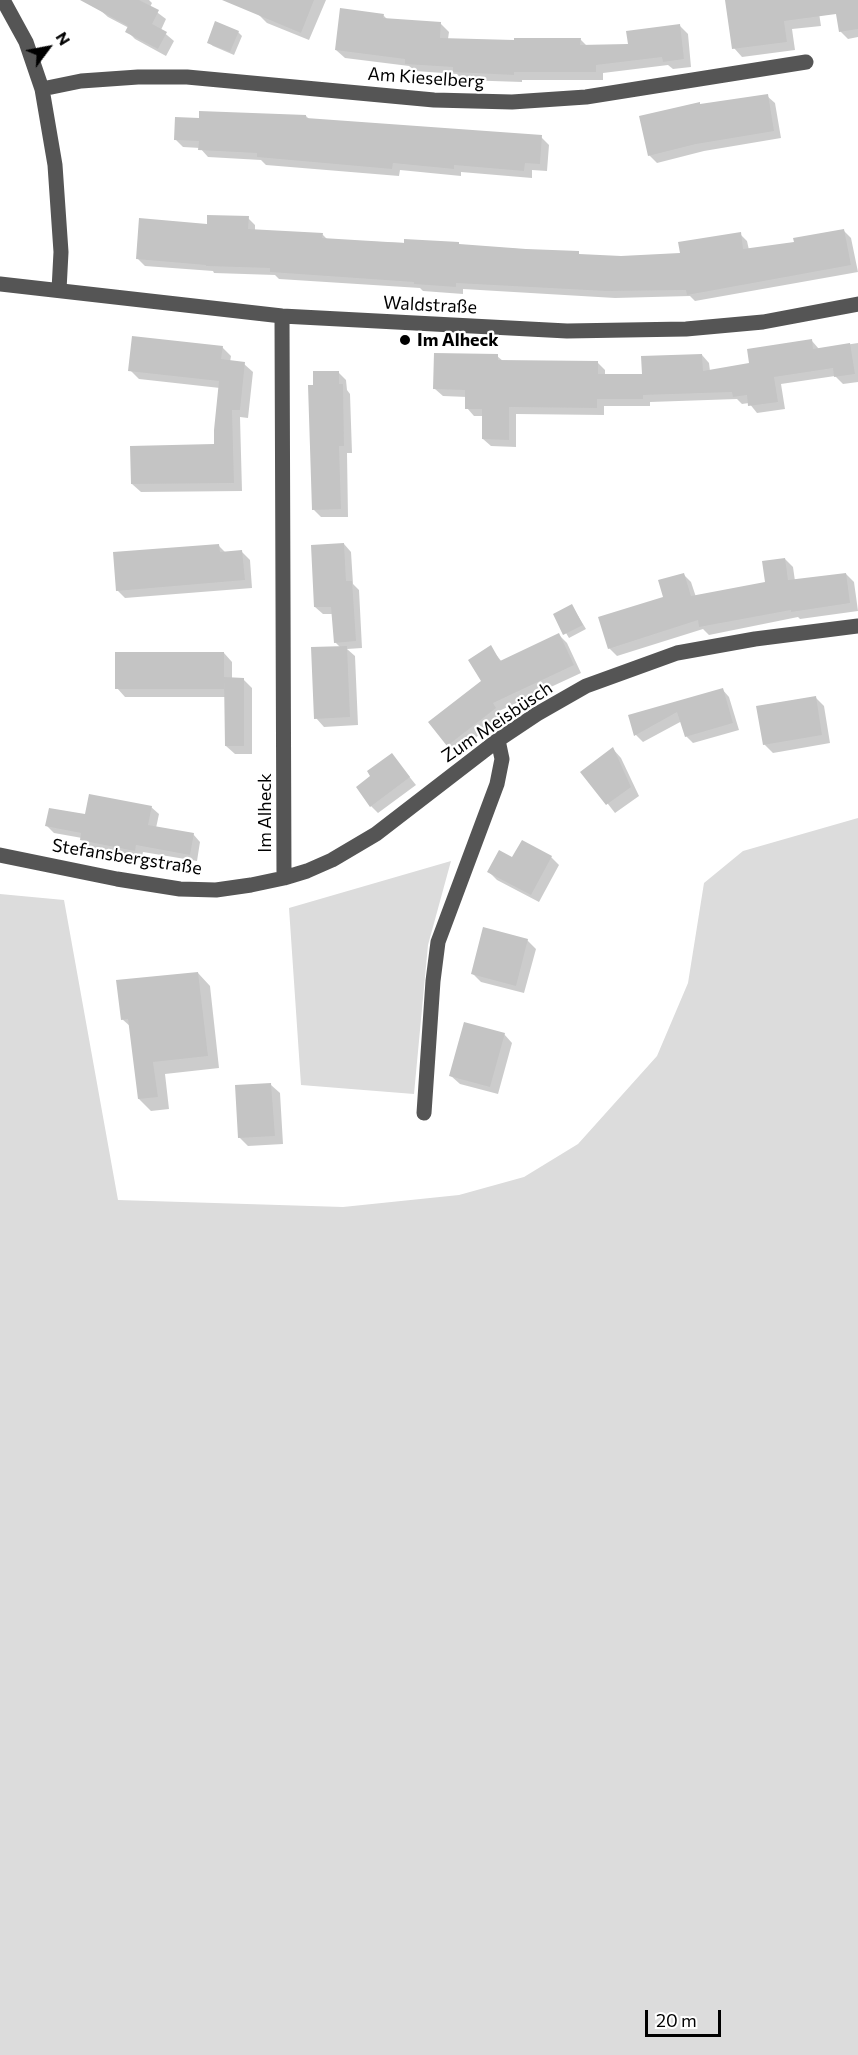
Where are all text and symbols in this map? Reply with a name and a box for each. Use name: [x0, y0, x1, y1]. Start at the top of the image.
north arrow: [18, 18, 78, 78]
text: N: [52, 28, 75, 48]
street label: Am Kieselberg: [367, 63, 485, 93]
street label: Waldstraße: [382, 292, 478, 318]
place label: Im Alheck: [417, 329, 499, 351]
marker: Im Alheck: [398, 333, 412, 347]
street label: Zum Meisbüsch: [438, 677, 556, 767]
street label: Im Alheck: [254, 773, 276, 853]
street label: Stefansbergstraße: [51, 835, 203, 879]
scale bar: [648, 1998, 724, 2036]
text: 20 m: [656, 2009, 697, 2031]

